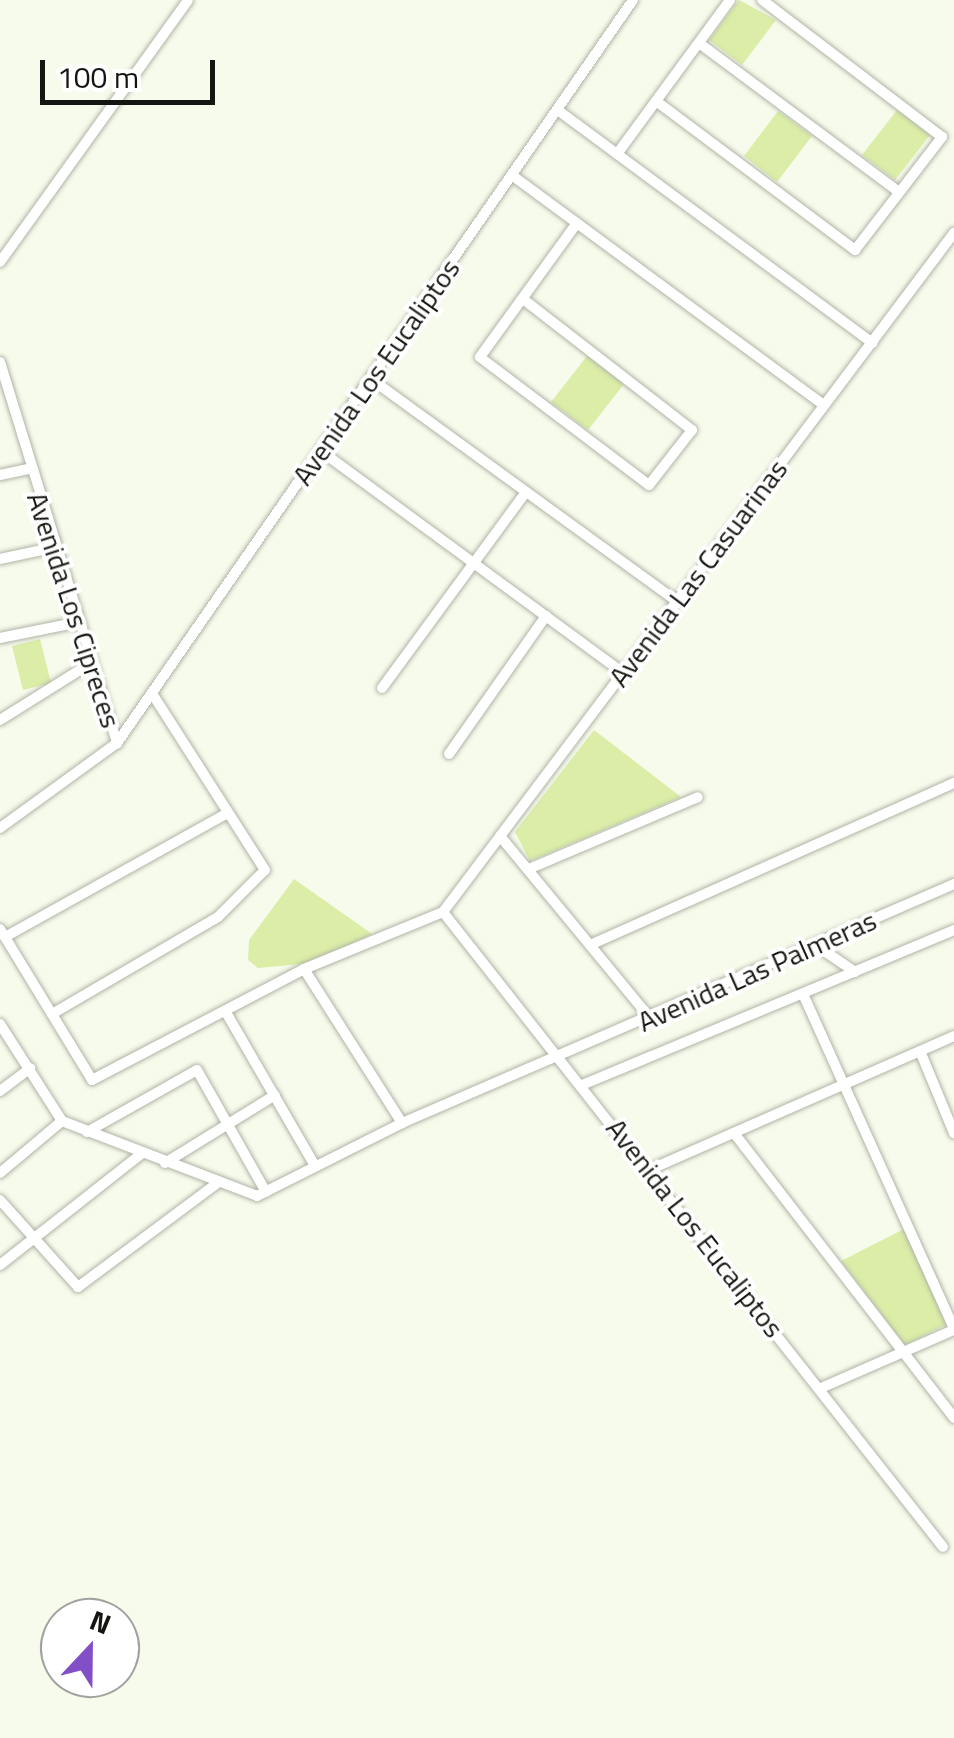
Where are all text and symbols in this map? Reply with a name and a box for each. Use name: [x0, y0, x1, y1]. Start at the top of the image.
scale bar: [45, 40, 220, 102]
text: 100 m: [57, 54, 139, 100]
street label: Avenida Los Eucaliptos: [285, 253, 467, 491]
street label: Avenida Las Casuarinas: [602, 453, 794, 693]
street label: Avenida Los Cipreces: [20, 488, 128, 732]
street label: Avenida Las Palmeras: [633, 903, 881, 1039]
street label: Avenida Los Eucaliptos: [599, 1112, 791, 1344]
north arrow: [40, 1598, 140, 1698]
text: N: [84, 1598, 118, 1645]

